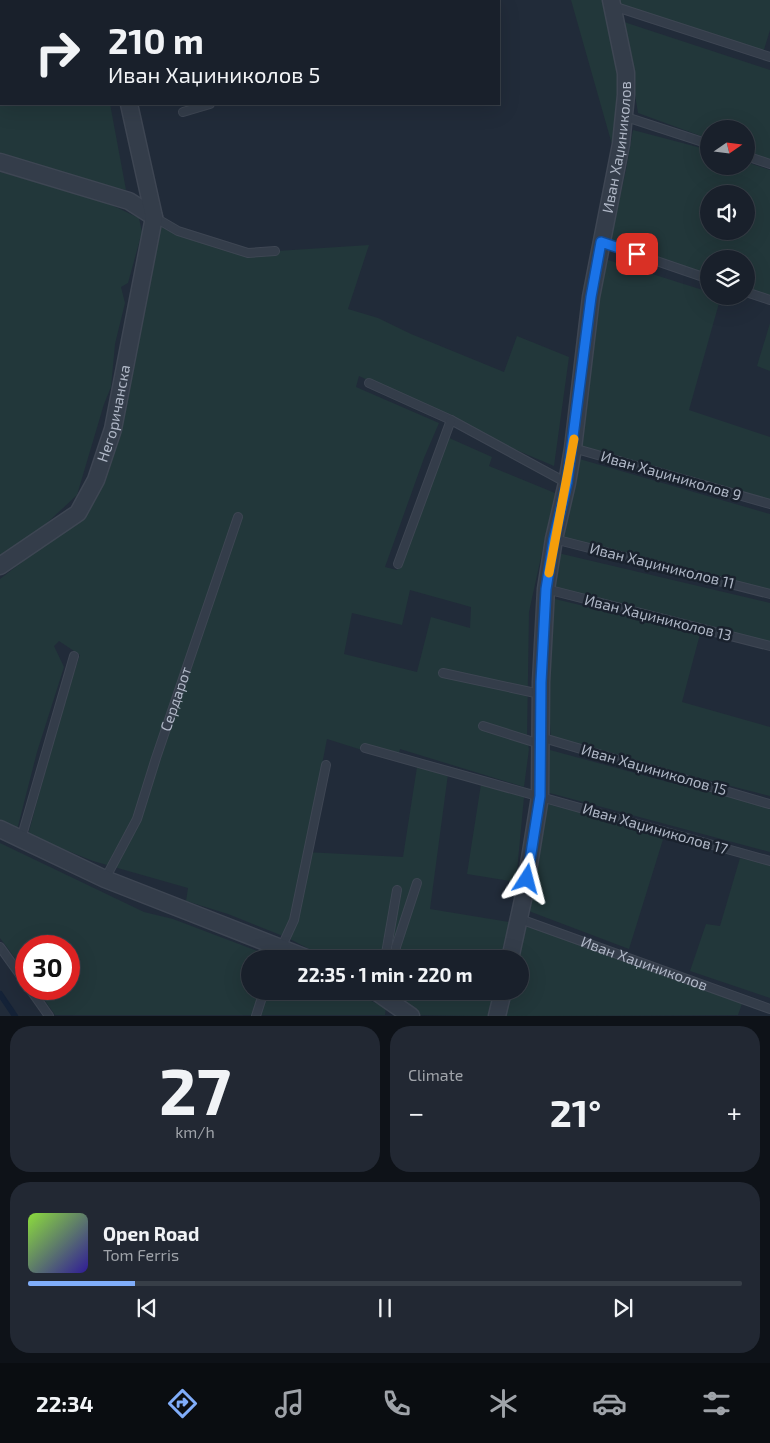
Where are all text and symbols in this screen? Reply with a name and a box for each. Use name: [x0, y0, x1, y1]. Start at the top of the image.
text: 210 m: [108, 19, 204, 61]
icon: right: [25, 20, 90, 85]
text: Иван Хаџиниколов 5: [108, 61, 320, 87]
street label: Иван Хаџиниколов: [598, 81, 634, 214]
north arrow: [700, 120, 755, 175]
map controls: [700, 120, 755, 305]
button: sound: [700, 185, 755, 240]
pin: [616, 233, 658, 275]
icon: arrive: [623, 240, 651, 268]
button: layers: [700, 250, 755, 305]
street label: Негоричанска: [93, 363, 133, 464]
street label: Иван Хаџиниколов 9: [599, 446, 744, 504]
street label: Иван Хаџиниколов 11: [588, 538, 736, 592]
street label: Иван Хаџиниколов 13: [583, 590, 734, 644]
street label: Сердарот: [156, 664, 194, 733]
street label: Иван Хаџиниколов 15: [579, 740, 729, 798]
street label: Иван Хаџиниколов 17: [581, 799, 730, 857]
position arrow: [500, 852, 552, 904]
street label: Иван Хаџиниколов: [579, 932, 710, 994]
speed limit sign: 30: [15, 935, 80, 1000]
text: 22:35 · 1 min · 220 m: [298, 963, 472, 986]
text: 27: [159, 1050, 231, 1128]
text: Climate: [408, 1065, 463, 1084]
text: 21°: [550, 1089, 601, 1135]
text: −: [408, 1095, 424, 1129]
text: +: [727, 1095, 742, 1129]
text: km/h: [175, 1122, 215, 1141]
text: Open Road: [103, 1222, 199, 1245]
text: Tom Ferris: [103, 1245, 179, 1264]
icon: previous: [133, 1294, 161, 1322]
icon: pause: [371, 1294, 399, 1322]
icon: next: [609, 1294, 637, 1322]
icon: directions: [165, 1386, 200, 1421]
icon: music: [272, 1386, 307, 1421]
icon: phone: [379, 1386, 414, 1421]
icon: climate: [486, 1386, 521, 1421]
icon: car: [592, 1386, 627, 1421]
icon: filters: [699, 1386, 734, 1421]
text: 22:34: [36, 1390, 94, 1416]

